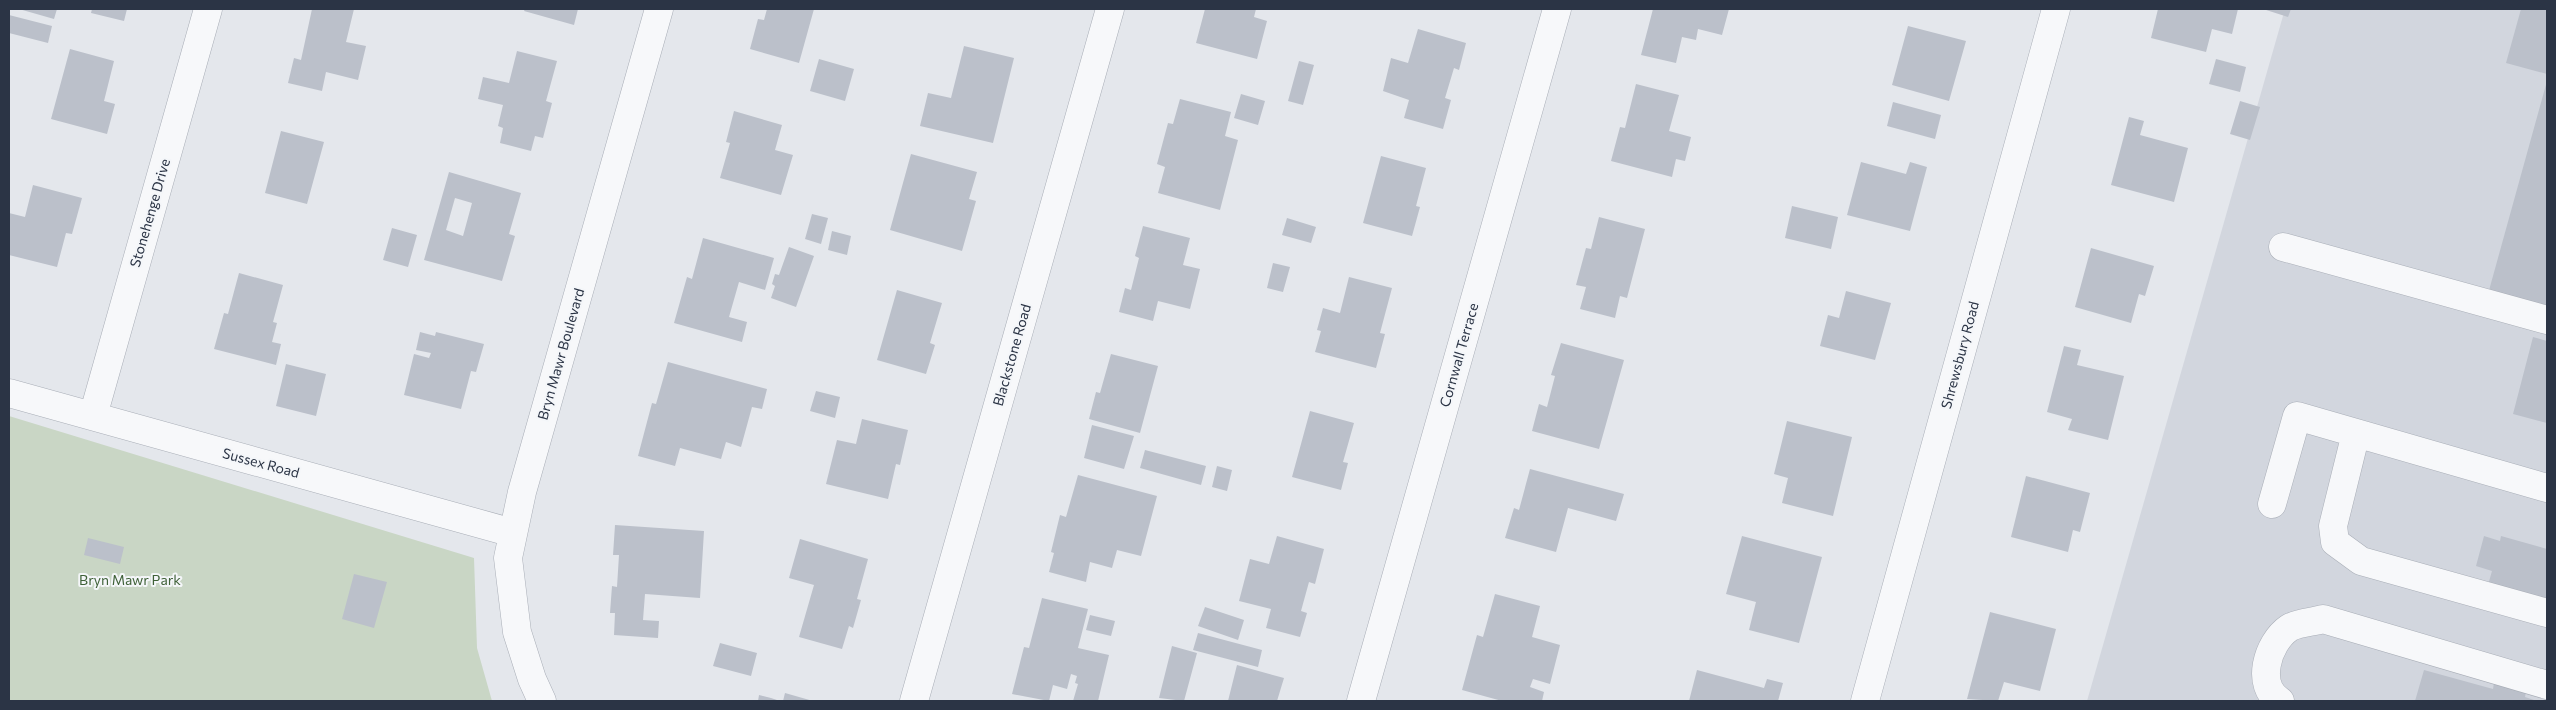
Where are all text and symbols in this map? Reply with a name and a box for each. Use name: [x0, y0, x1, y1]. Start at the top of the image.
street label: Stonehenge Drive: [126, 157, 173, 269]
street label: Bryn Mawr Boulevard: [534, 286, 587, 422]
street label: Shrewsbury Road: [1937, 299, 1982, 411]
street label: Cornwall Terrace: [1436, 301, 1482, 409]
street label: Blackstone Road: [989, 302, 1034, 408]
street label: Sussex Road: [221, 444, 301, 481]
park label: Bryn Mawr Park: [79, 571, 181, 588]

